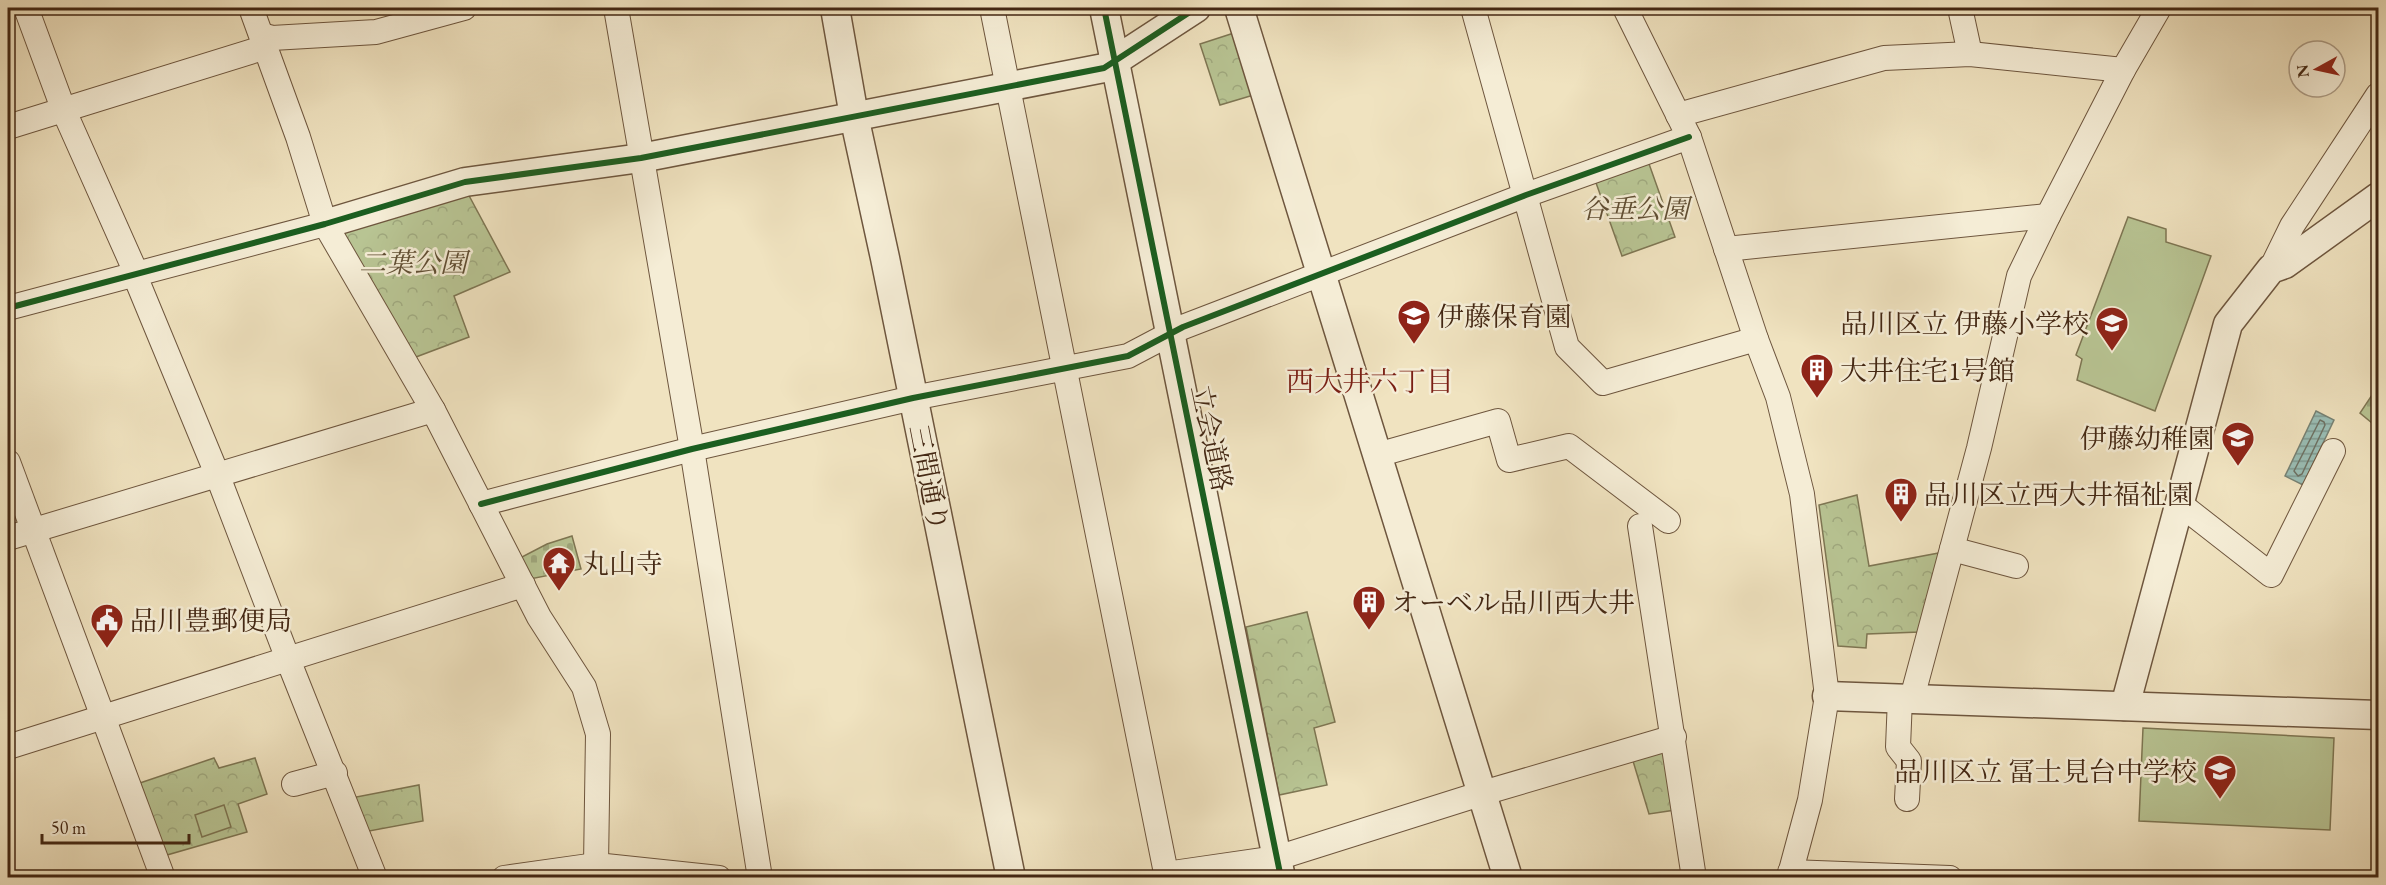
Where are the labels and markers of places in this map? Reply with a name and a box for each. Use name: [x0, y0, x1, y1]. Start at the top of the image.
school or university icon: 伊藤保育園: [1396, 298, 1432, 345]
place label: 伊藤保育園: [1437, 299, 1572, 334]
school or university icon: 品川区立 伊藤小学校: [2094, 305, 2130, 352]
place label: 品川区立 伊藤小学校: [1841, 306, 2089, 341]
building icon: 大井住宅1号館: [1799, 352, 1835, 399]
place label: 大井住宅1号館: [1840, 353, 2015, 388]
school or university icon: 伊藤幼稚園: [2220, 420, 2256, 467]
place label: 伊藤幼稚園: [2080, 421, 2215, 456]
building icon: 品川区立西大井福祉園: [1883, 476, 1919, 523]
place label: 品川区立西大井福祉園: [1924, 477, 2194, 512]
temple icon: 丸山寺: [541, 545, 577, 592]
place label: 丸山寺: [582, 546, 663, 581]
building icon: オーベル品川西大井: [1351, 584, 1387, 631]
place label: オーベル品川西大井: [1392, 585, 1635, 620]
public building icon: 品川豊郵便局: [89, 602, 125, 649]
place label: 品川豊郵便局: [130, 603, 292, 638]
school or university icon: 品川区立 冨士見台中学校: [2202, 753, 2238, 800]
place label: 品川区立 冨士見台中学校: [1895, 754, 2197, 789]

